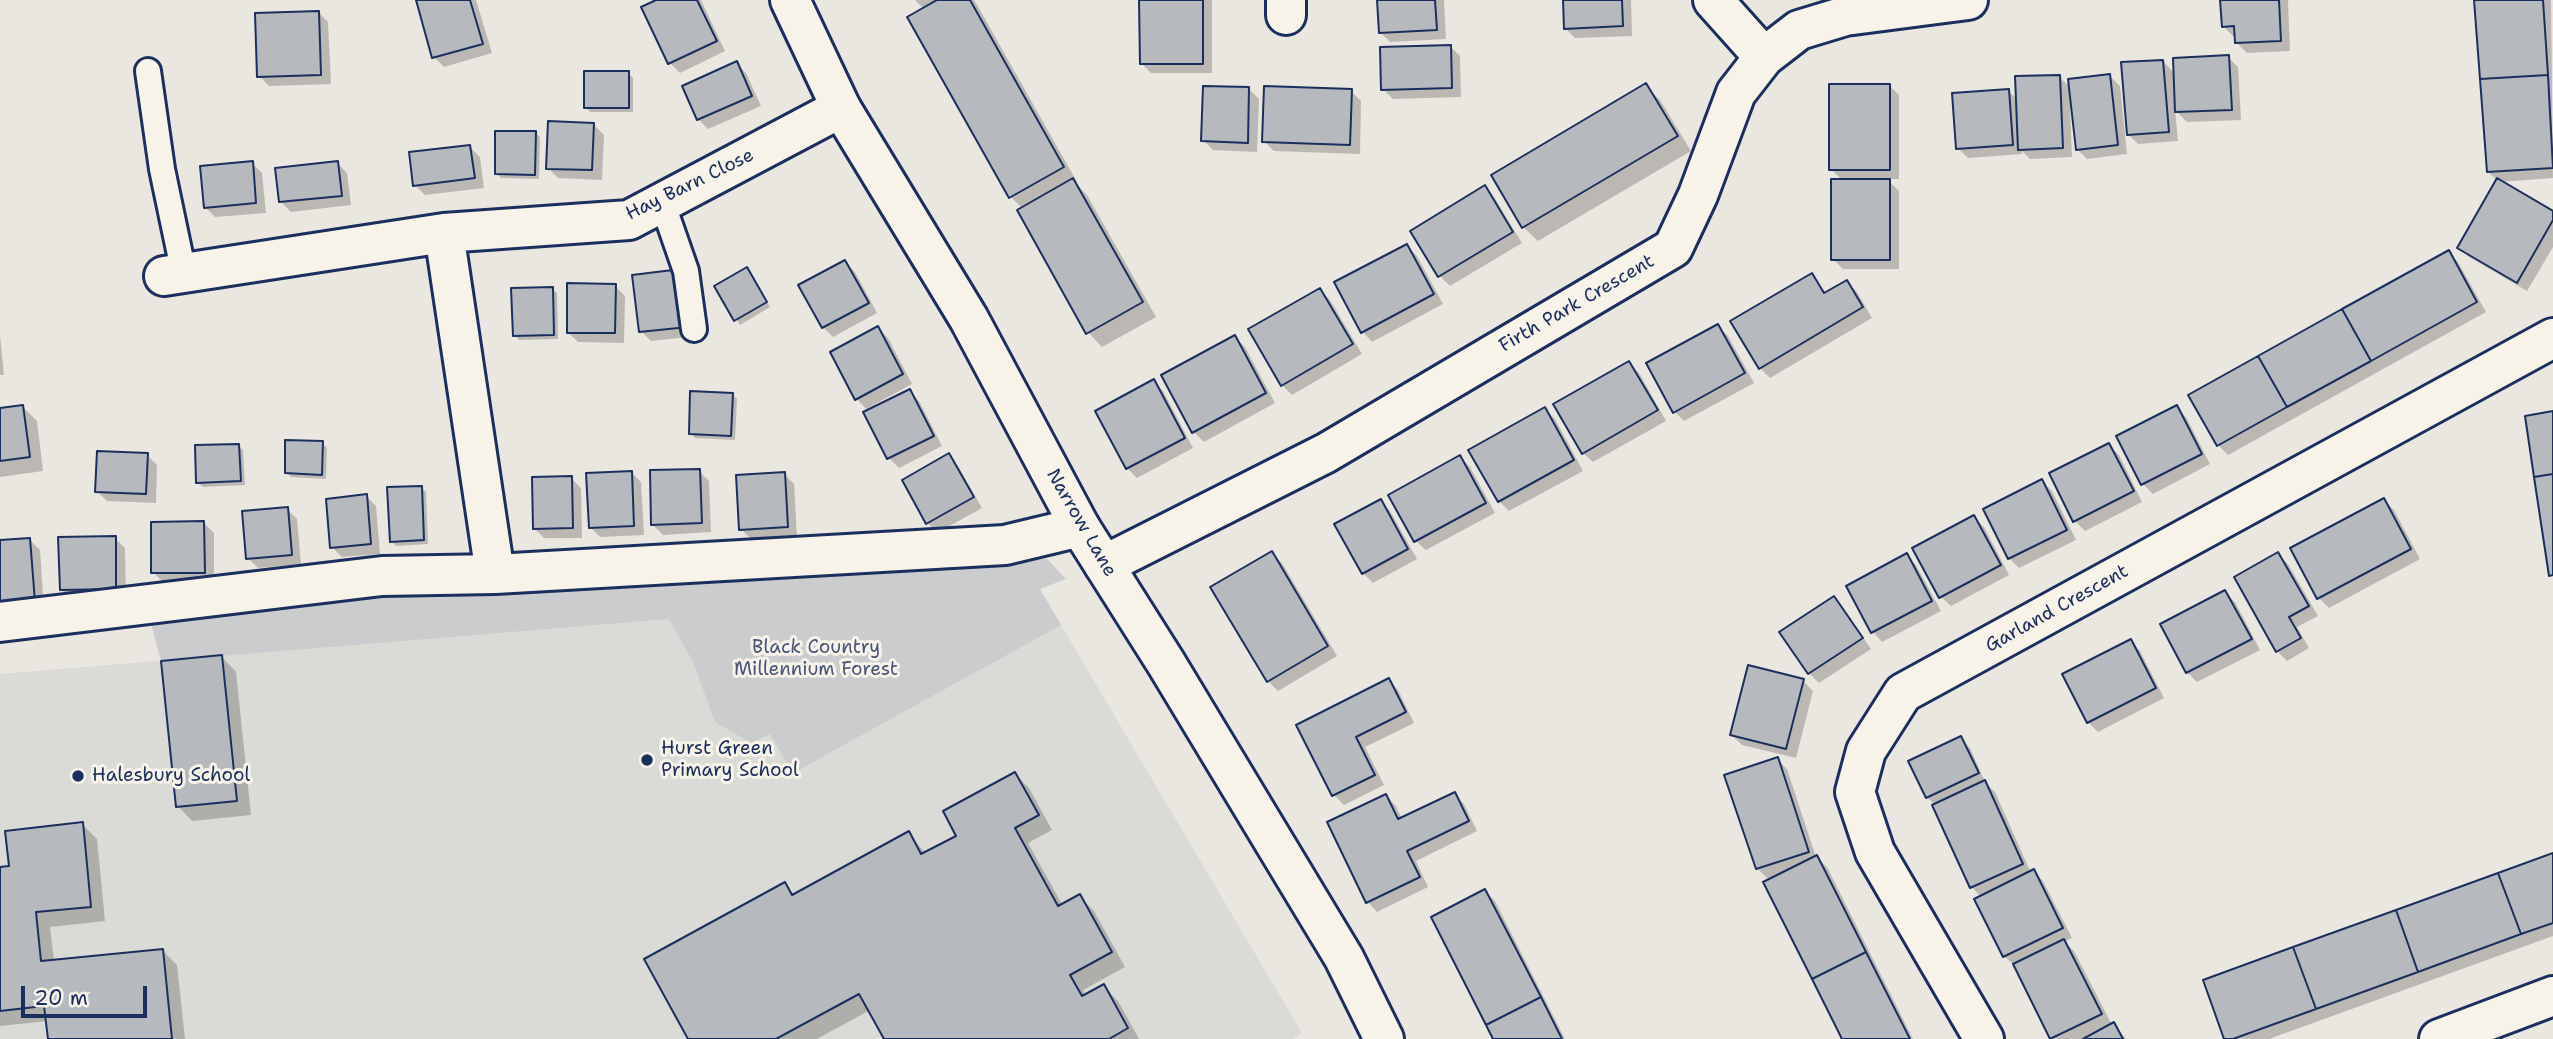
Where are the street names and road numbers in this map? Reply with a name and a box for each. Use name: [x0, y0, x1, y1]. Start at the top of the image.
street label: Hay Barn Close: [622, 144, 758, 226]
street label: Firth Park Crescent: [1495, 250, 1659, 358]
street label: Narrow Lane: [1041, 465, 1121, 581]
street label: Garland Crescent: [1981, 560, 2133, 658]

